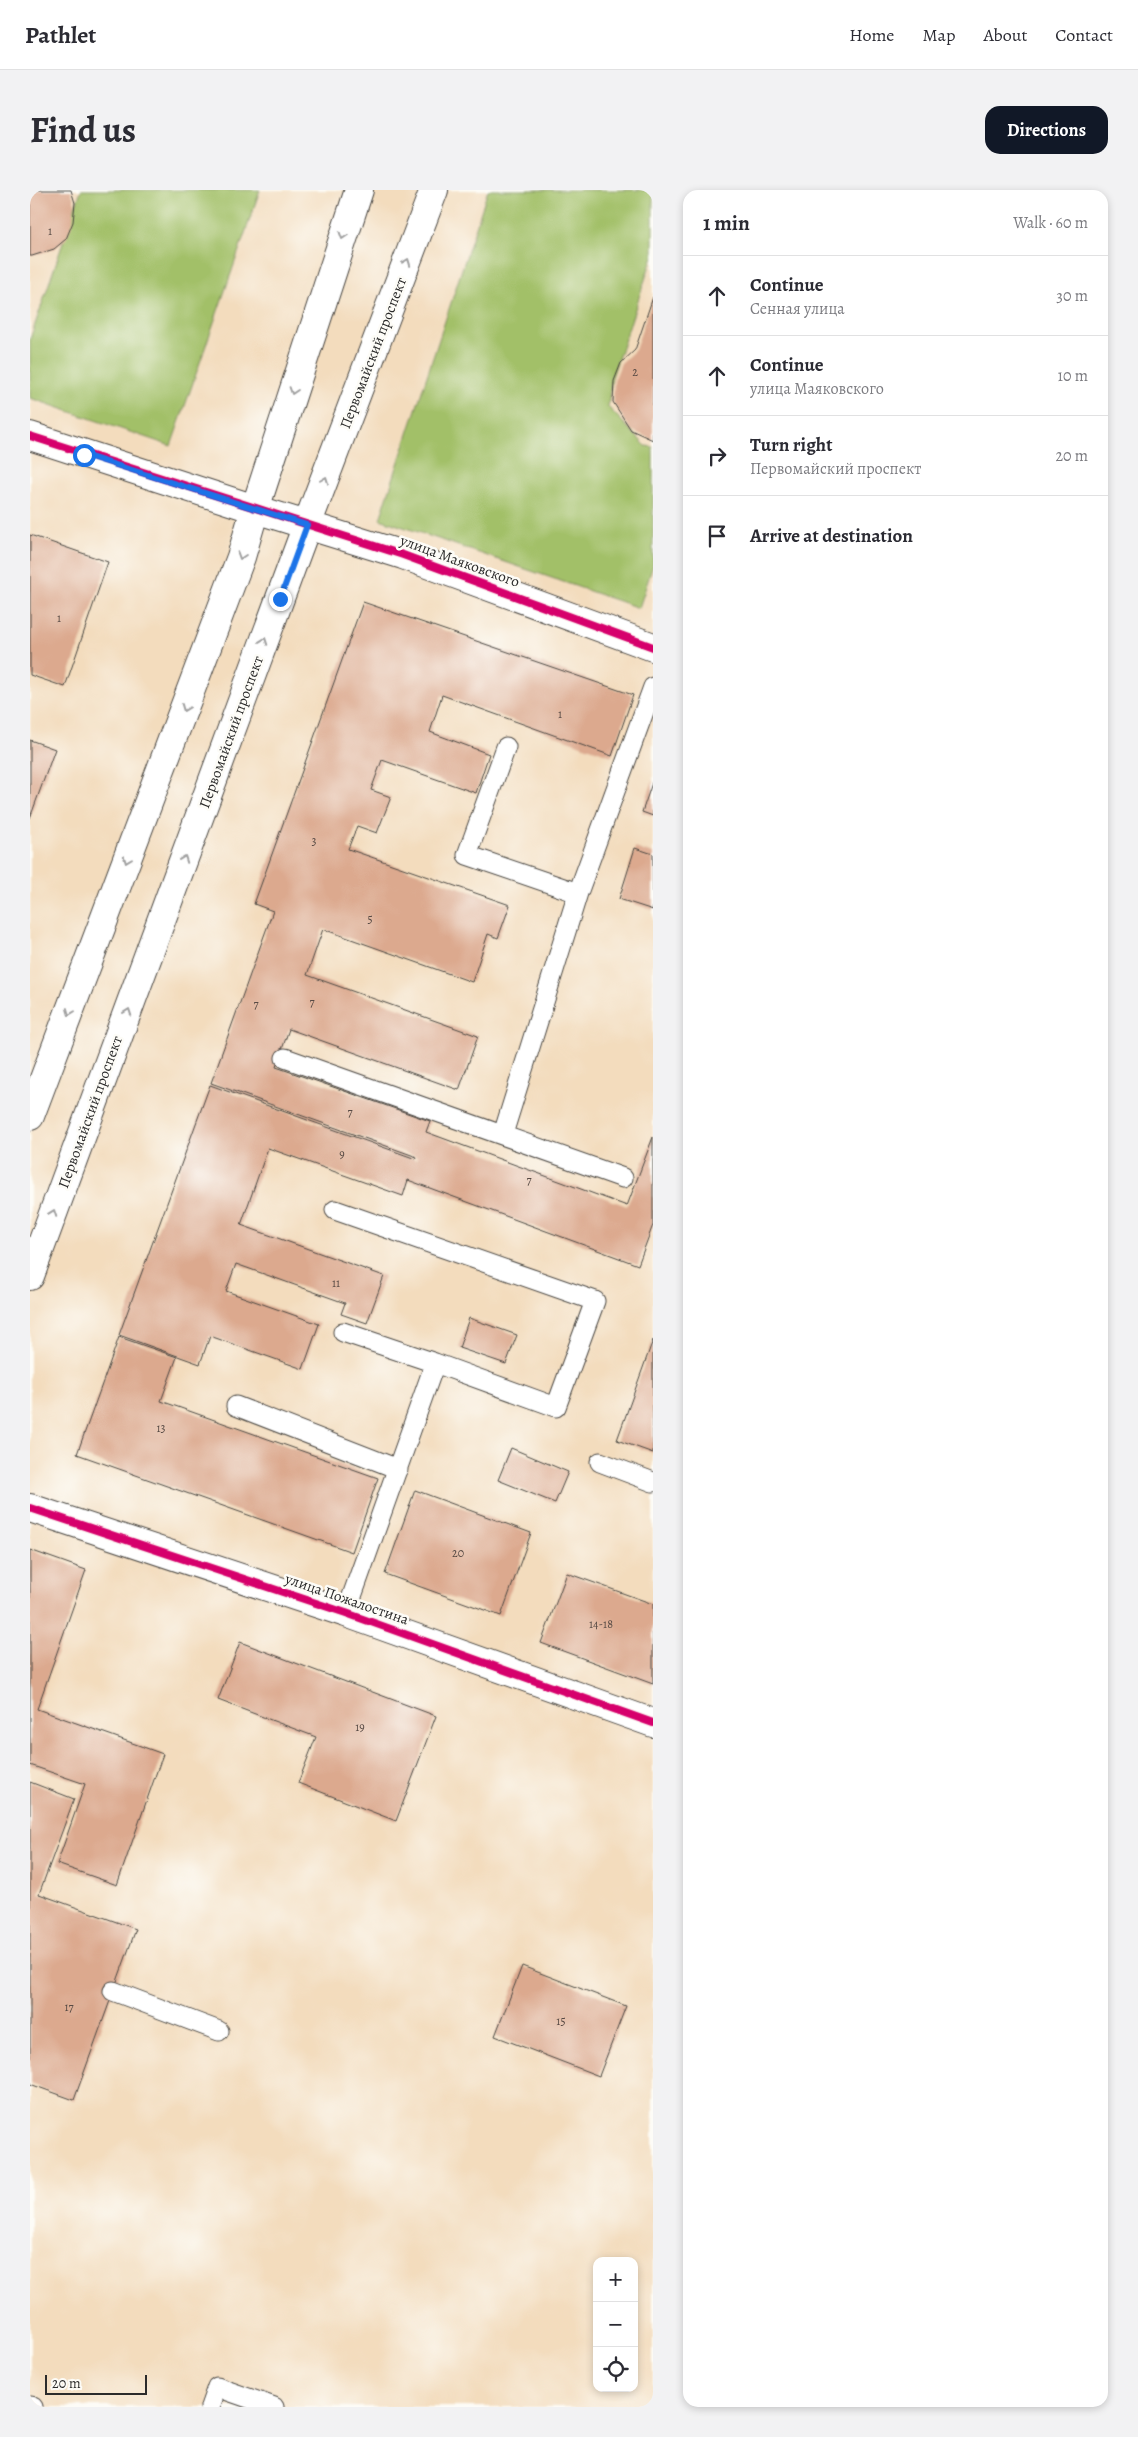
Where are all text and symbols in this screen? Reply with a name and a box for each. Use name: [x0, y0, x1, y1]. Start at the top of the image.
text: Pathlet: [25, 19, 96, 51]
text: Home: [849, 23, 894, 47]
text: Map: [922, 23, 955, 47]
text: About: [983, 23, 1027, 47]
text: Contact: [1055, 23, 1113, 47]
text: Find us: [30, 106, 136, 154]
button: Directions: [985, 106, 1108, 154]
text: 1 min: [703, 209, 750, 237]
text: Walk · 60 m: [1013, 212, 1088, 234]
house number: 1: [48, 223, 52, 239]
one-way arrow: [339, 232, 349, 240]
one-way arrow: [401, 259, 411, 267]
text: Continue: [750, 272, 824, 298]
street label: Первомайский проспект: [335, 274, 411, 432]
icon: ahead: [703, 282, 731, 310]
text: 30 m: [1056, 285, 1088, 307]
text: Сенная улица: [750, 298, 845, 320]
text: Continue: [750, 352, 824, 378]
icon: ahead: [703, 362, 731, 390]
house number: 2: [632, 364, 638, 380]
text: 10 m: [1058, 365, 1088, 387]
text: улица Маяковского: [750, 378, 884, 400]
one-way arrow: [289, 386, 299, 395]
text: Turn right: [750, 432, 832, 458]
icon: right: [703, 442, 731, 470]
route start: [73, 444, 96, 467]
text: 20 m: [1055, 445, 1088, 467]
text: Первомайский проспект: [750, 458, 921, 480]
one-way arrow: [319, 476, 329, 485]
icon: arrive: [703, 522, 731, 550]
text: Arrive at destination: [750, 523, 913, 549]
street label: улица Маяковского: [397, 530, 522, 592]
one-way arrow: [237, 551, 247, 559]
route end: [269, 588, 292, 611]
house number: 1: [57, 610, 61, 626]
one-way arrow: [259, 638, 269, 646]
street label: Первомайский проспект: [194, 653, 268, 811]
one-way arrow: [180, 703, 191, 712]
house number: 1: [558, 706, 562, 722]
house number: 3: [312, 833, 317, 849]
one-way arrow: [123, 855, 133, 864]
one-way arrow: [178, 856, 188, 864]
house number: 5: [367, 911, 373, 927]
house number: 7: [309, 994, 315, 1010]
house number: 7: [253, 996, 259, 1012]
one-way arrow: [65, 1007, 76, 1016]
one-way arrow: [121, 1008, 132, 1017]
street label: Первомайский проспект: [53, 1033, 127, 1191]
house number: 7: [347, 1104, 353, 1120]
house number: 9: [339, 1146, 345, 1162]
house number: 7: [526, 1172, 532, 1188]
one-way arrow: [47, 1210, 57, 1218]
house number: 11: [332, 1275, 340, 1291]
house number: 13: [156, 1420, 166, 1436]
house number: 20: [452, 1545, 464, 1561]
street label: улица Пожалостина: [282, 1568, 412, 1630]
house number: 14-18: [589, 1616, 613, 1632]
house number: 19: [355, 1719, 365, 1735]
house number: 17: [64, 1999, 75, 2015]
house number: 15: [556, 2013, 566, 2029]
map controls: [593, 2257, 638, 2392]
button: +: [593, 2257, 638, 2302]
button: −: [593, 2302, 638, 2347]
button: locate: [593, 2347, 638, 2392]
scale bar: [45, 2372, 148, 2395]
text: 20 m: [52, 2374, 81, 2393]

